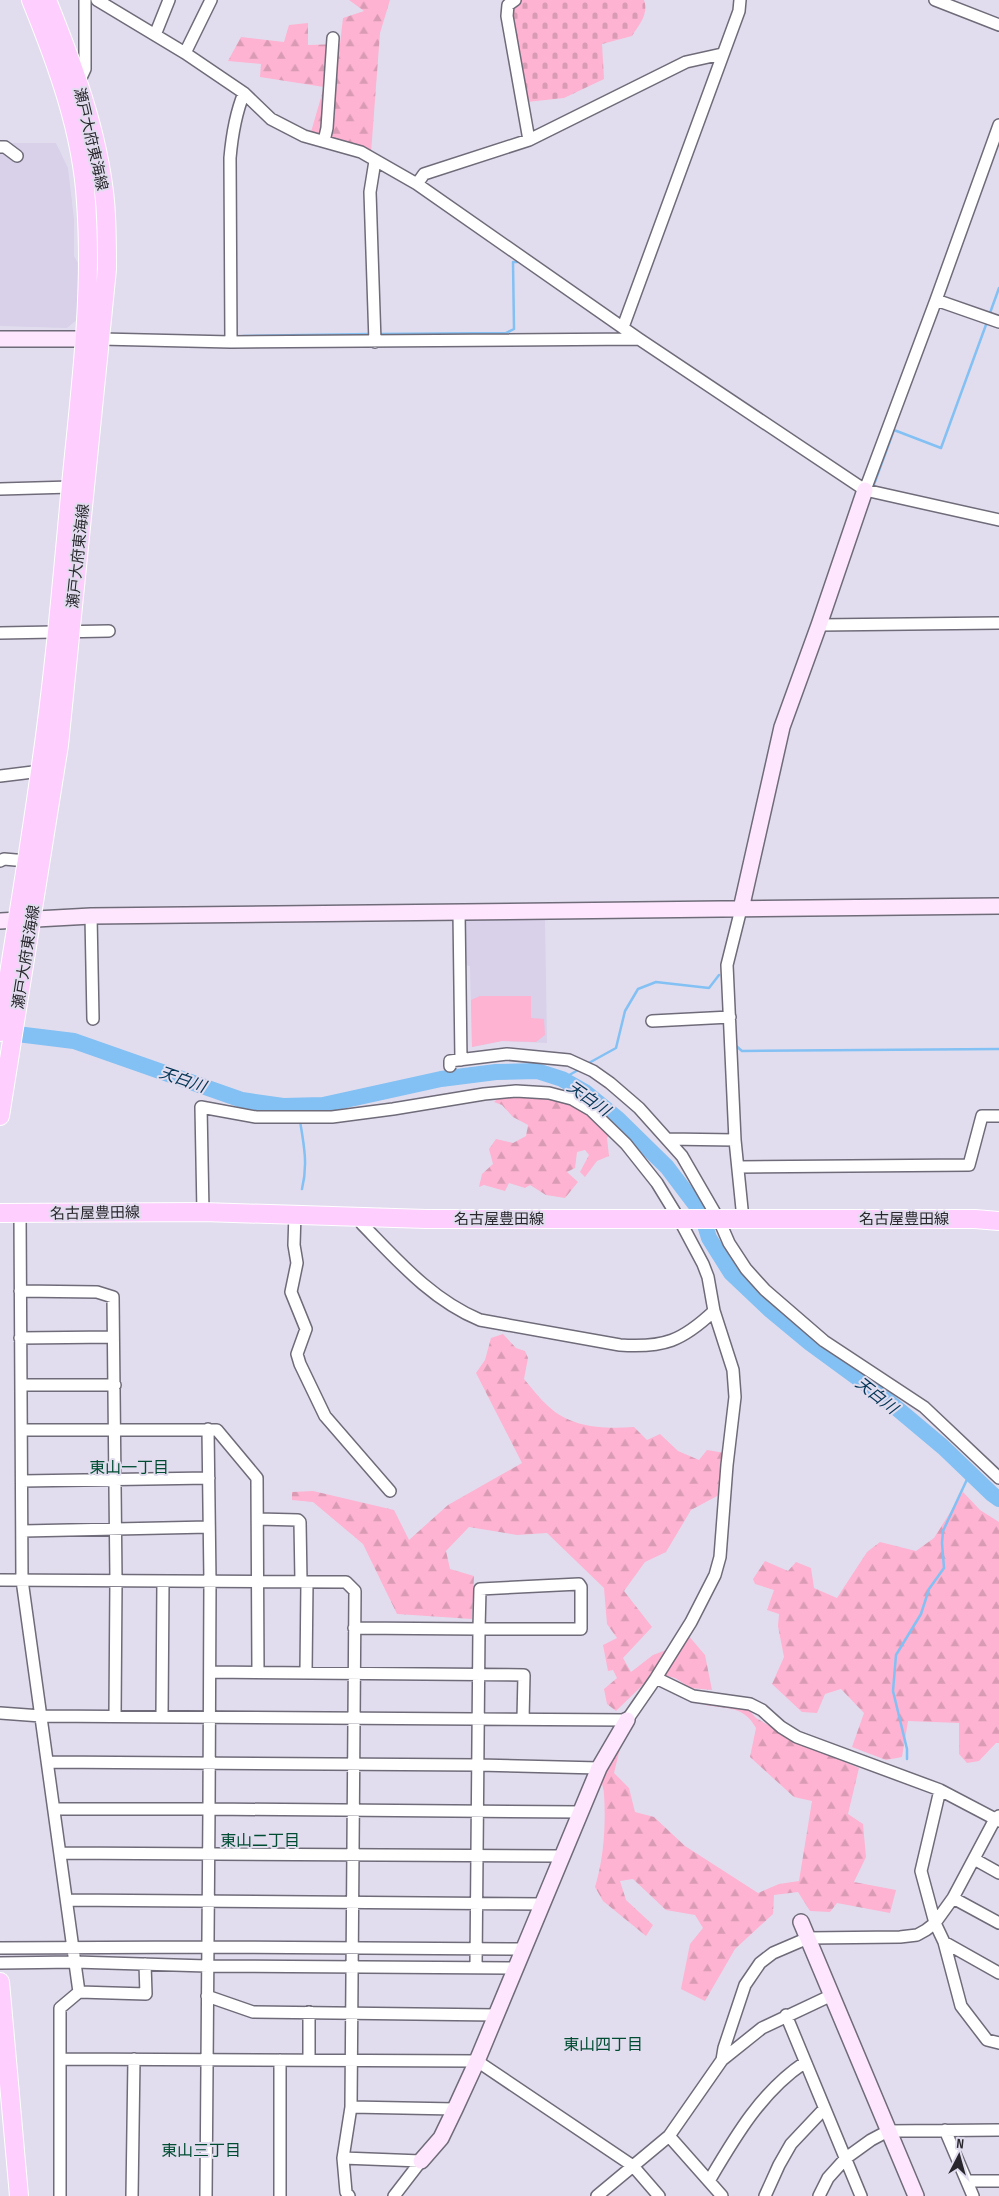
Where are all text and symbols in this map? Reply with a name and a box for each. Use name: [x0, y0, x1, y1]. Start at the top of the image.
street label: 瀬戸大府東海線: [69, 86, 112, 192]
street label: 瀬戸大府東海線: [64, 503, 93, 609]
street label: 瀬戸大府東海線: [9, 904, 44, 1010]
water label: 天白川: [157, 1064, 210, 1098]
water label: 天白川: [563, 1078, 615, 1122]
street label: 名古屋豊田線: [50, 1203, 140, 1224]
street label: 名古屋豊田線: [454, 1210, 544, 1229]
street label: 名古屋豊田線: [859, 1210, 949, 1229]
water label: 天白川: [851, 1374, 902, 1420]
district label: 東山一丁目: [89, 1459, 169, 1478]
district label: 東山二丁目: [220, 1832, 300, 1851]
district label: 東山四丁目: [563, 2036, 643, 2055]
north arrow: [934, 2131, 984, 2181]
text: N: [956, 2135, 965, 2152]
district label: 東山三丁目: [161, 2142, 241, 2161]

